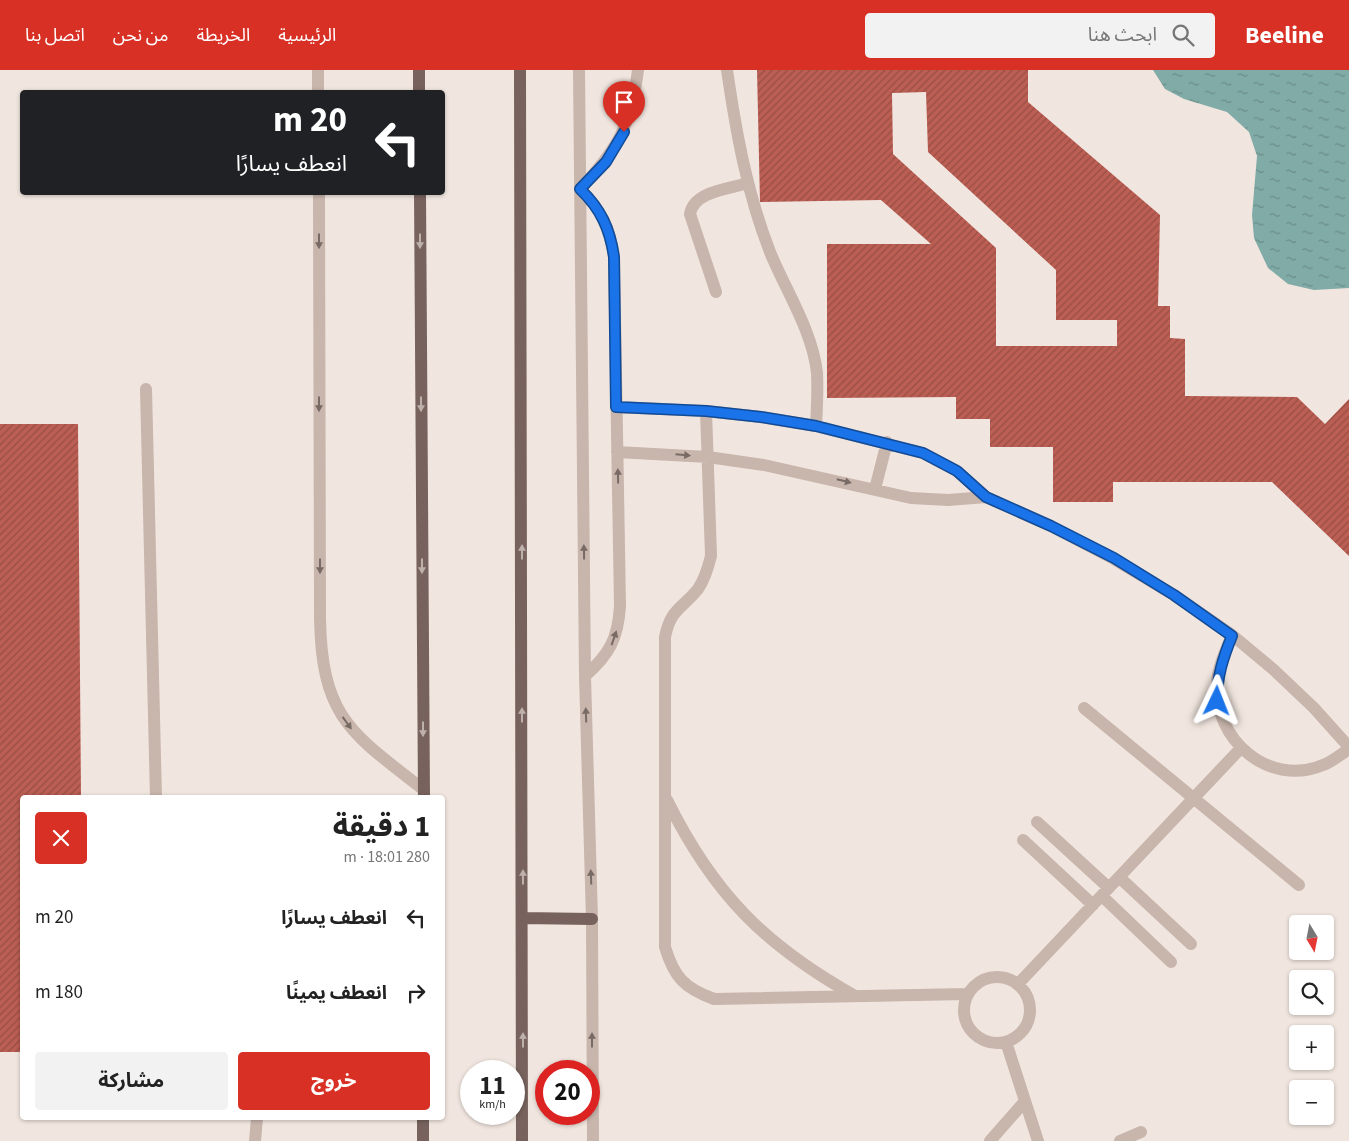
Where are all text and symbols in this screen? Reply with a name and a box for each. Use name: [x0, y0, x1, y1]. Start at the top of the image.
search box: [865, 13, 1215, 58]
text: Beeline: [1245, 18, 1324, 53]
icon: search: [1169, 21, 1197, 49]
text: ابحث هنا: [1088, 22, 1157, 49]
text: اتصل بنا: [25, 23, 85, 48]
text: من نحن: [113, 23, 168, 48]
text: الخريطة: [196, 23, 250, 48]
text: الرئيسية: [278, 23, 336, 48]
pin: [603, 81, 645, 132]
icon: arrive: [610, 88, 638, 116]
text: 20 m: [273, 95, 347, 145]
icon: left: [365, 110, 430, 175]
text: انعطف يسارًا: [236, 148, 347, 180]
one-way arrow: [315, 233, 323, 249]
one-way arrow: [416, 233, 424, 249]
one-way arrow: [315, 396, 323, 412]
one-way arrow: [417, 396, 425, 412]
one-way arrow: [676, 451, 692, 459]
one-way arrow: [613, 468, 621, 484]
one-way arrow: [836, 477, 851, 485]
one-way arrow: [518, 544, 526, 560]
one-way arrow: [580, 544, 588, 560]
one-way arrow: [316, 558, 324, 574]
one-way arrow: [418, 558, 426, 574]
one-way arrow: [611, 630, 618, 645]
position arrow: [1190, 674, 1242, 726]
one-way arrow: [518, 707, 526, 723]
one-way arrow: [582, 707, 590, 723]
one-way arrow: [342, 716, 352, 730]
one-way arrow: [419, 721, 427, 737]
text: 1 دقيقة: [333, 805, 430, 848]
button: close: [35, 812, 87, 864]
text: 280 m · 18:01: [343, 846, 430, 868]
one-way arrow: [519, 869, 527, 885]
one-way arrow: [586, 869, 594, 885]
text: 20 m: [35, 904, 73, 931]
icon: left: [402, 904, 430, 932]
text: انعطف يسارًا: [281, 905, 387, 932]
north arrow: [1289, 915, 1334, 960]
map controls: [1289, 915, 1334, 1125]
button: search: [1289, 970, 1334, 1015]
text: 180 m: [35, 979, 83, 1006]
icon: right: [402, 979, 430, 1007]
text: انعطف يمينًا: [286, 980, 387, 1007]
button: +: [1289, 1025, 1334, 1070]
one-way arrow: [519, 1032, 527, 1048]
one-way arrow: [588, 1032, 596, 1048]
button: مشاركة: [35, 1052, 228, 1110]
button: خروج: [238, 1052, 430, 1110]
speed limit sign: 20: [535, 1060, 600, 1125]
text: 11: [479, 1068, 506, 1104]
button: −: [1289, 1080, 1334, 1125]
text: km/h: [479, 1096, 506, 1113]

